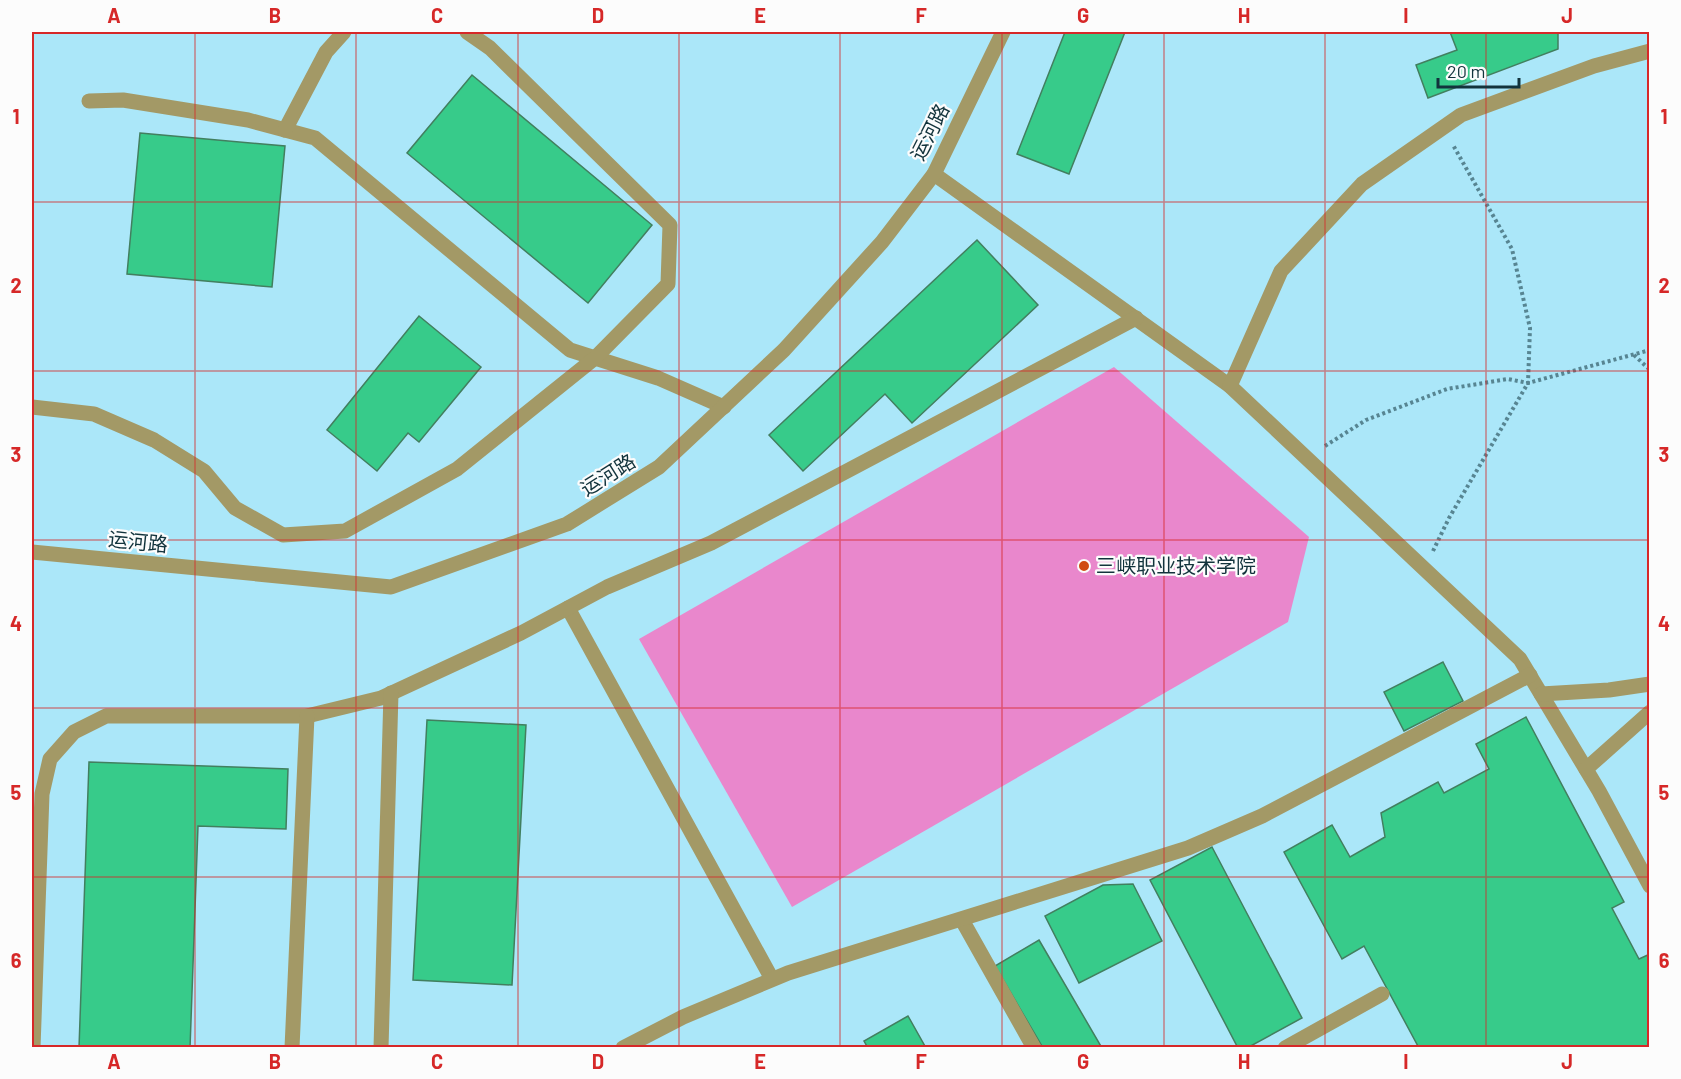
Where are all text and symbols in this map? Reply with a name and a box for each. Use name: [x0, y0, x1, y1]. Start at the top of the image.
text: A: [107, 3, 121, 27]
text: B: [269, 3, 281, 27]
text: C: [431, 3, 443, 27]
text: D: [592, 3, 604, 27]
text: E: [754, 3, 766, 27]
text: F: [915, 3, 927, 27]
text: G: [1077, 3, 1089, 27]
text: H: [1238, 3, 1250, 27]
text: I: [1403, 3, 1409, 27]
text: J: [1561, 3, 1573, 27]
scale bar: [1438, 51, 1519, 89]
text: 20 m: [1447, 60, 1485, 82]
street label: 运河路: [905, 99, 953, 164]
text: 1: [12, 104, 20, 128]
text: 1: [1660, 104, 1668, 128]
text: 2: [10, 273, 22, 297]
text: 2: [1658, 273, 1670, 297]
text: 3: [11, 442, 21, 466]
text: 3: [1659, 442, 1669, 466]
street label: 运河路: [576, 448, 639, 500]
street label: 运河路: [107, 526, 169, 556]
place label: 三峡职业技术学院: [1096, 553, 1256, 577]
marker: 三峡职业技术学院: [1077, 559, 1091, 573]
text: 4: [10, 611, 22, 635]
text: 4: [1658, 611, 1670, 635]
text: 5: [11, 780, 22, 804]
text: 5: [1659, 780, 1670, 804]
text: 6: [11, 948, 22, 972]
text: 6: [1659, 948, 1670, 972]
text: A: [107, 1049, 121, 1073]
text: B: [269, 1049, 281, 1073]
text: C: [431, 1049, 443, 1073]
text: D: [592, 1049, 604, 1073]
text: E: [754, 1049, 766, 1073]
text: F: [915, 1049, 927, 1073]
text: G: [1077, 1049, 1089, 1073]
text: H: [1238, 1049, 1250, 1073]
text: I: [1403, 1049, 1409, 1073]
text: J: [1561, 1049, 1573, 1073]

